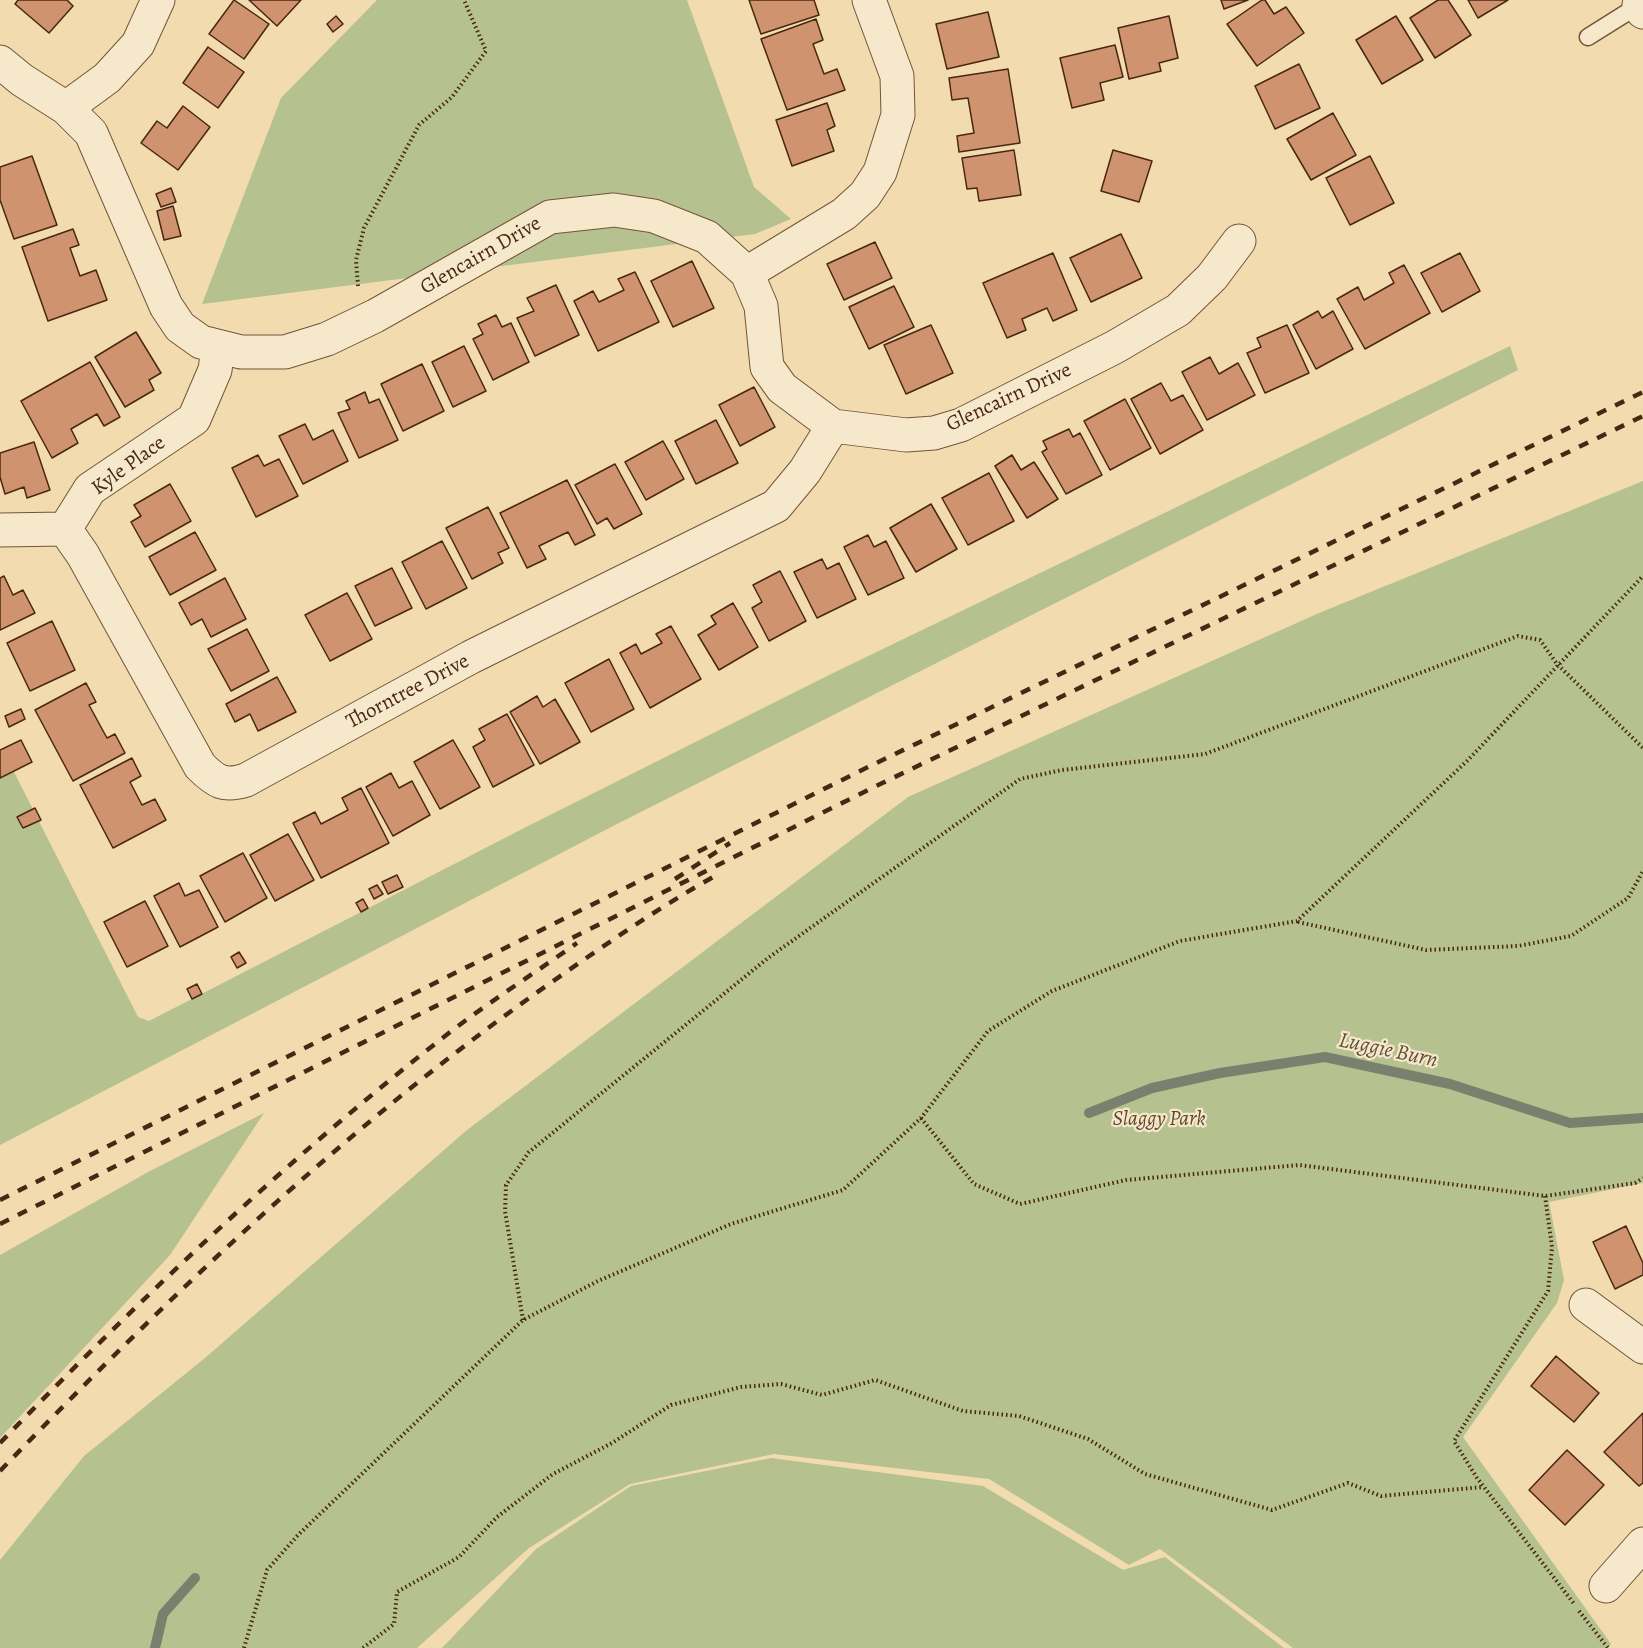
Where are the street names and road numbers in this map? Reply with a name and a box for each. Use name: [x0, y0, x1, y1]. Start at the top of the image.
street label: Glencairn Drive: [416, 211, 546, 301]
street label: Glencairn Drive: [942, 358, 1076, 438]
street label: Kyle Place: [87, 431, 171, 501]
street label: Thorntree Drive: [342, 649, 474, 735]

